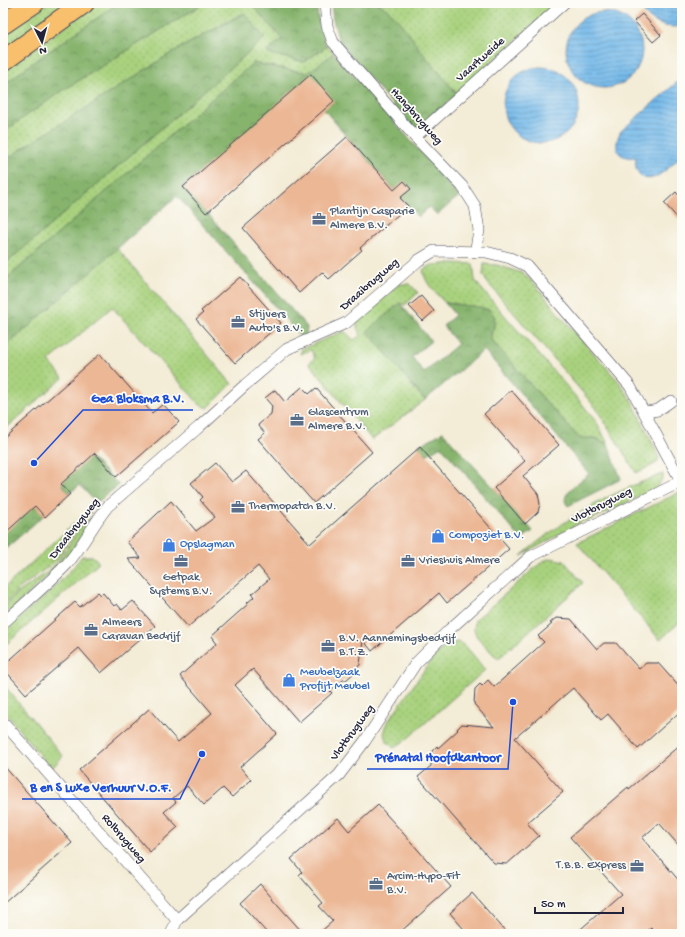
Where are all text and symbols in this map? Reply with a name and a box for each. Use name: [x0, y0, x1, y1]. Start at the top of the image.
north arrow: [22, 22, 62, 62]
street label: Vaartweide: [453, 34, 509, 86]
text: N: [39, 44, 47, 56]
street label: Hangbrugweg: [387, 86, 445, 148]
place label: Plantijn Casparie Almere B.V.: [329, 205, 415, 233]
office icon: Plantijn Casparie Almere B.V.: [311, 211, 327, 227]
street label: Draaibrugweg: [337, 256, 402, 315]
place label: Stijvers Auto's B.V.: [249, 308, 304, 336]
office icon: Stijvers Auto's B.V.: [230, 314, 246, 330]
callout: Gea Bloksma B.V.: [83, 385, 193, 410]
text: Gea Bloksma B.V.: [91, 392, 185, 407]
place label: Glascentrum Almere B.V.: [308, 406, 369, 434]
office icon: Glascentrum Almere B.V.: [289, 412, 305, 428]
street label: Vlotbrugweg: [569, 485, 635, 528]
street label: Draaibrugweg: [46, 496, 103, 563]
office icon: Thermopatch B.V.: [230, 499, 246, 515]
place label: Thermopatch B.V.: [248, 500, 336, 514]
shop icon: Compoziet B.V.: [430, 528, 446, 544]
place label: Compoziet B.V.: [449, 529, 525, 543]
shop icon: Opslagman: [161, 537, 177, 553]
place label: Opslagman: [180, 538, 235, 552]
office icon: Getpak Systems B.V.: [173, 553, 189, 569]
office icon: Vrieshuis Almere: [400, 553, 416, 569]
place label: Vrieshuis Almere: [418, 554, 501, 568]
place label: Getpak Systems B.V.: [149, 571, 213, 599]
place label: Almeers Caravan Bedrijf: [102, 616, 181, 644]
office icon: Almeers Caravan Bedrijf: [83, 622, 99, 638]
place label: B.V. Aannemingsbedrijf B.T.Z.: [338, 632, 456, 660]
office icon: B.V. Aannemingsbedrijf B.T.Z.: [320, 638, 336, 654]
place label: Meubelzaak Profijt Meubel: [299, 666, 370, 694]
shop icon: Meubelzaak Profijt Meubel: [281, 672, 297, 688]
street label: Vlotbrugweg: [327, 702, 378, 765]
callout: Prénatal Hoofdkantoor: [367, 744, 508, 769]
text: Prénatal Hoofdkantoor: [374, 750, 502, 766]
callout: B en S Luxe Verhuur V.O.F.: [22, 774, 180, 799]
text: B en S Luxe Verhuur V.O.F.: [29, 781, 172, 796]
street label: Rolbrugweg: [98, 812, 148, 867]
office icon: T.B.B. Express: [629, 858, 645, 874]
place label: T.B.B. Express: [555, 859, 627, 873]
place label: Arcim-Hypo-Fit B.V.: [386, 870, 461, 898]
office icon: Arcim-Hypo-Fit B.V.: [368, 876, 384, 892]
scale bar: [535, 889, 623, 915]
text: 50 m: [541, 898, 566, 912]

